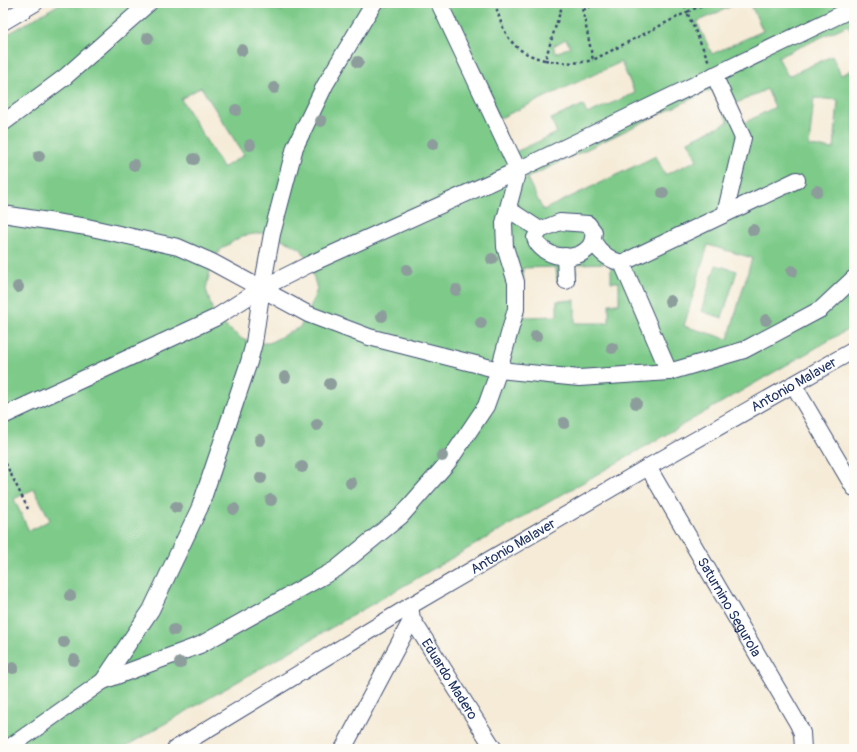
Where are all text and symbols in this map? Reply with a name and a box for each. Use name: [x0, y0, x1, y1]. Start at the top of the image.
street label: Antonio Malaver: [748, 354, 839, 416]
street label: Antonio Malaver: [467, 515, 559, 578]
street label: Saturnino Segurola: [694, 554, 765, 660]
street label: Eduardo Madero: [418, 636, 481, 723]

